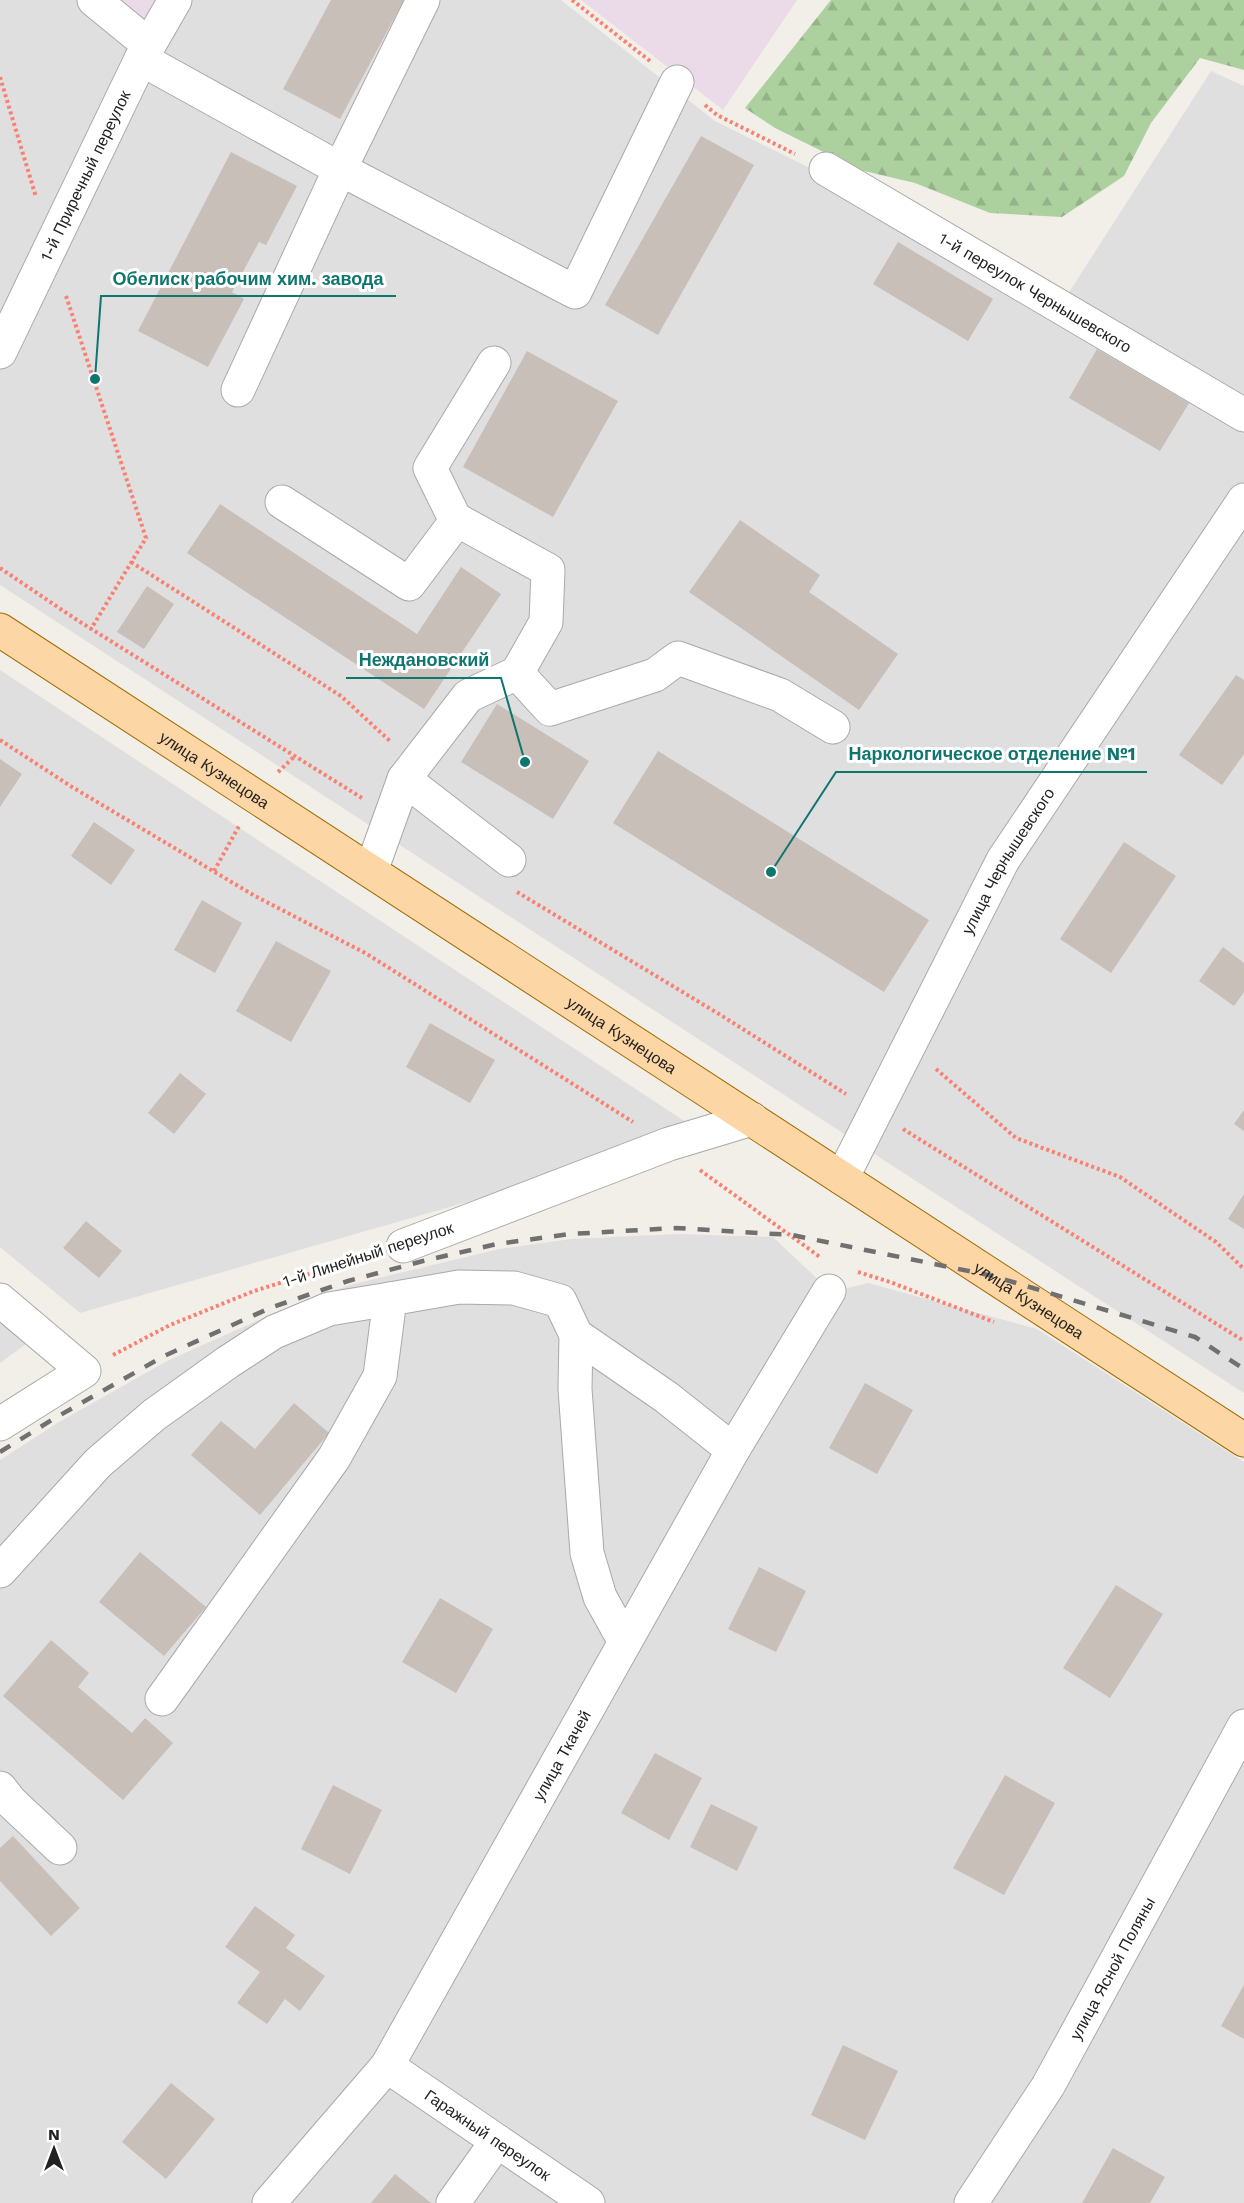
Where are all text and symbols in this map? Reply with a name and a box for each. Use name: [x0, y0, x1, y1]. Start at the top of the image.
street label: 1-й Приречный переулок: [36, 86, 135, 264]
street label: 1-й переулок Чернышевского: [936, 229, 1135, 357]
callout: Обелиск рабочим хим. завода: [101, 260, 396, 296]
text: Обелиск рабочим хим. завода: [113, 268, 384, 289]
callout: Неждановский: [346, 642, 501, 678]
text: Неждановский: [359, 649, 489, 670]
street label: улица Кузнецова: [156, 727, 273, 813]
callout: Наркологическое отделение №1: [836, 736, 1147, 772]
text: Наркологическое отделение №1: [849, 743, 1135, 764]
street label: улица Чернышевского: [958, 784, 1059, 938]
street label: улица Кузнецова: [563, 993, 680, 1078]
street label: 1-й Линейный переулок: [281, 1218, 457, 1291]
street label: улица Кузнецова: [970, 1258, 1087, 1343]
street label: улица Ткачей: [529, 1707, 595, 1804]
street label: улица Ясной Поляны: [1066, 1894, 1159, 2043]
street label: Гаражный переулок: [421, 2086, 555, 2185]
north arrow: [24, 2119, 84, 2179]
text: N: [48, 2125, 60, 2144]

